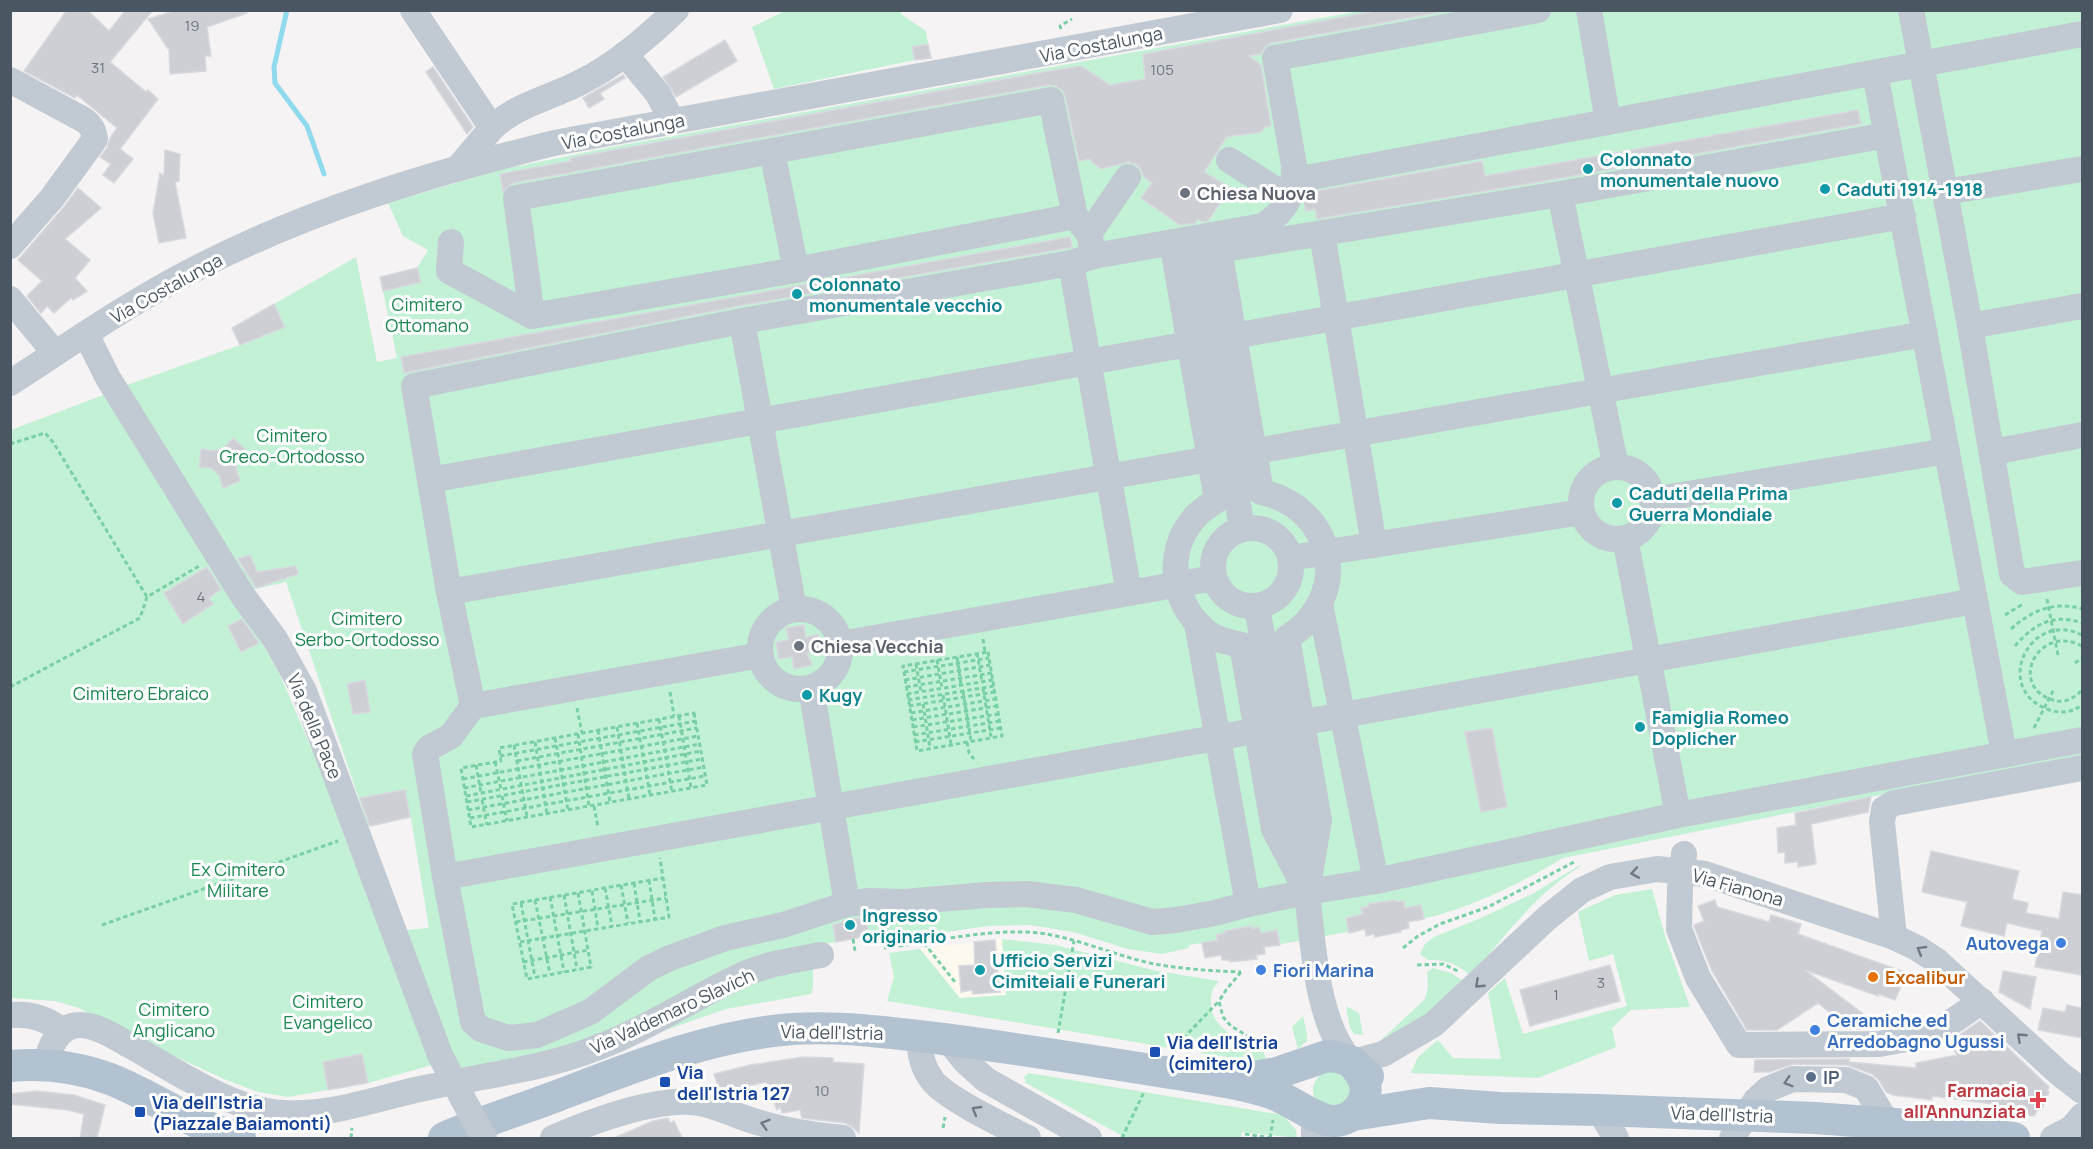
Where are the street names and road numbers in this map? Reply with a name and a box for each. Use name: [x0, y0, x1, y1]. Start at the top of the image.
street label: Via Costalunga: [1038, 20, 1164, 68]
street label: Via Costalunga: [560, 107, 686, 155]
street label: Via Costalunga: [106, 247, 226, 329]
street label: Via della Pace: [282, 670, 348, 782]
street label: Via Fianona: [1690, 863, 1786, 911]
street label: Via Valdemaro Slavich: [586, 962, 758, 1060]
street label: Via dell'Istria: [780, 1019, 884, 1045]
street label: Via dell'Istria: [1670, 1100, 1774, 1128]

